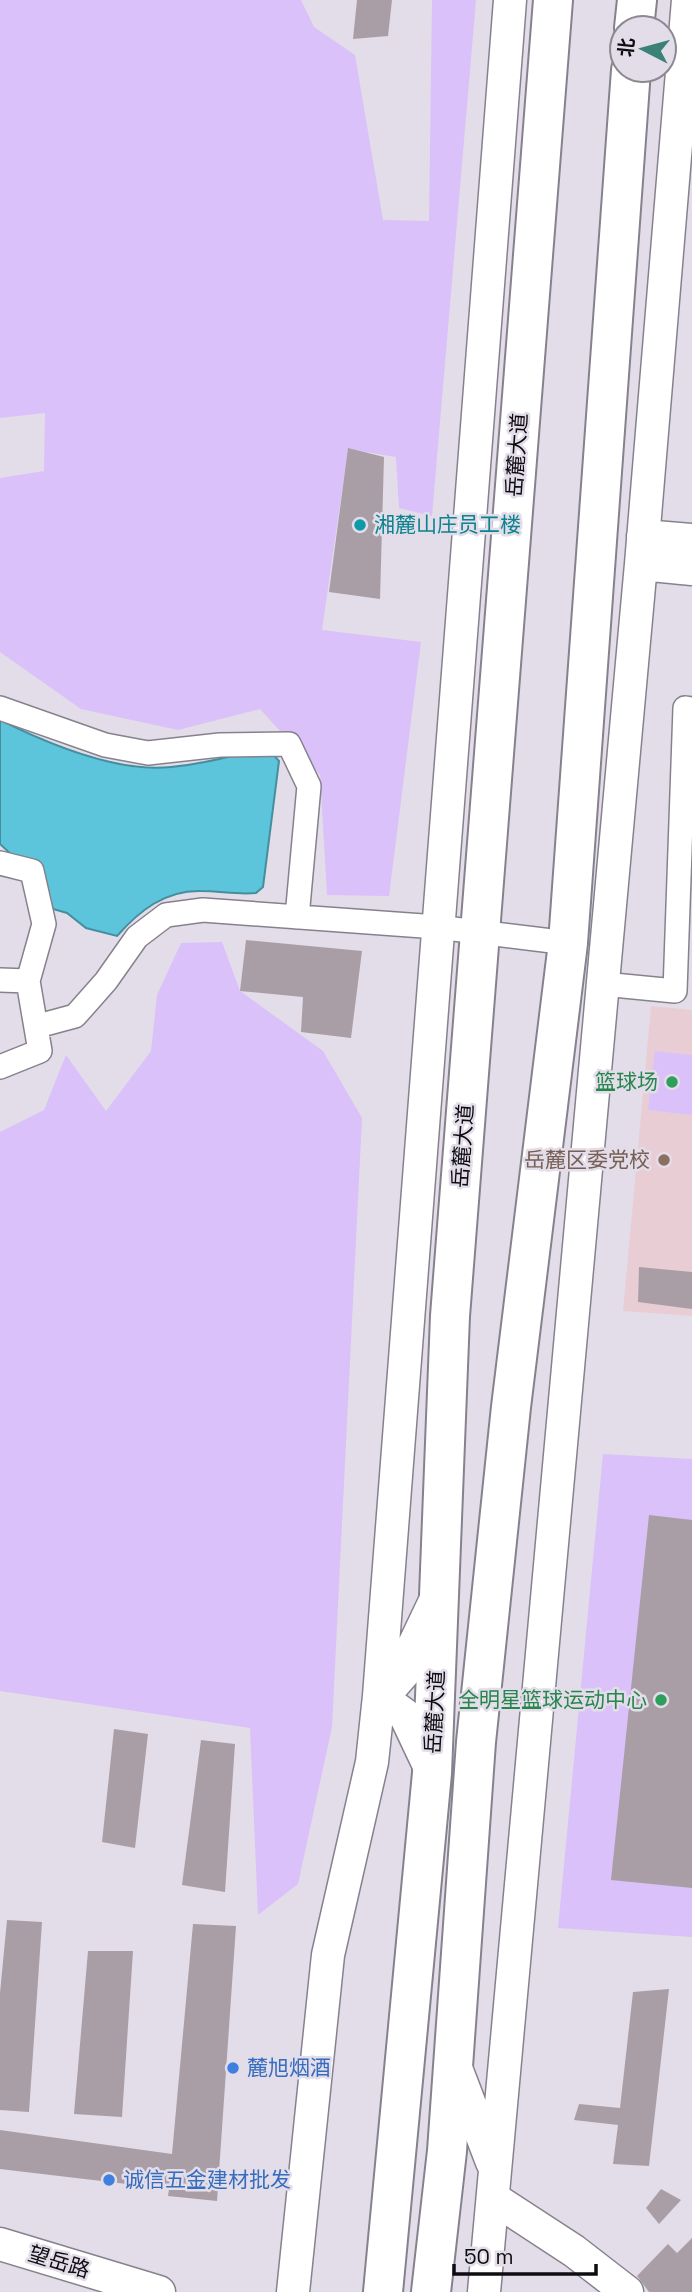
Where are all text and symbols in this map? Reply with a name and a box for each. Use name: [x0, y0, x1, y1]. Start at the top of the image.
north arrow: [608, 14, 678, 84]
text: 北: [613, 37, 640, 58]
street label: 岳麓大道: [500, 412, 533, 498]
place label: 湘麓山庄员工楼: [374, 511, 521, 538]
marker: 湘麓山庄员工楼: [352, 517, 368, 533]
place label: 篮球场: [595, 1068, 658, 1095]
marker: 篮球场: [664, 1074, 680, 1090]
street label: 岳麓大道: [446, 1103, 479, 1189]
place label: 岳麓区委党校: [524, 1146, 650, 1173]
marker: 岳麓区委党校: [656, 1152, 672, 1168]
street label: 岳麓大道: [419, 1669, 450, 1755]
place label: 全明星篮球运动中心: [458, 1686, 647, 1713]
marker: 全明星篮球运动中心: [653, 1692, 669, 1708]
place label: 麓旭烟酒: [247, 2054, 331, 2081]
marker: 麓旭烟酒: [225, 2060, 241, 2076]
place label: 诚信五金建材批发: [123, 2166, 291, 2193]
marker: 诚信五金建材批发: [101, 2172, 117, 2188]
scale bar: [454, 2232, 596, 2276]
street label: 望岳路: [25, 2239, 93, 2284]
text: 50 m: [464, 2243, 514, 2270]

